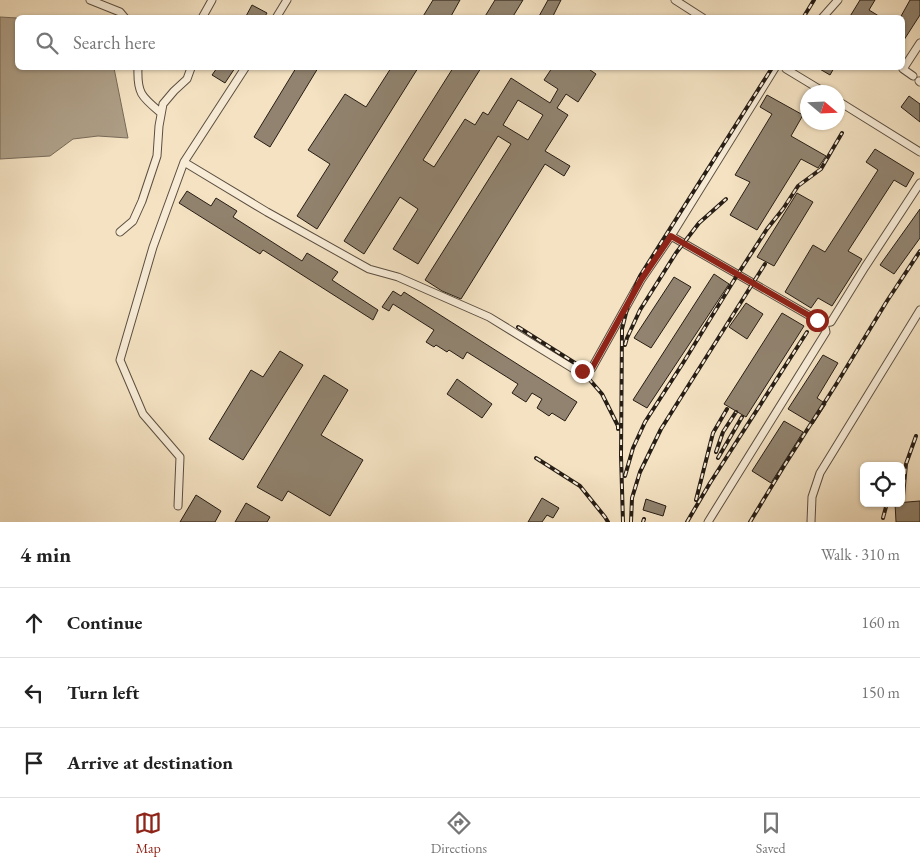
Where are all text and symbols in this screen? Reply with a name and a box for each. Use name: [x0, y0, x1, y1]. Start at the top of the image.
search box: [15, 15, 905, 70]
icon: search: [33, 29, 61, 57]
text: Search here: [73, 30, 155, 55]
north arrow: [800, 85, 845, 130]
route start: [806, 309, 829, 332]
route end: [571, 360, 594, 383]
map controls: [860, 462, 905, 507]
button: locate: [860, 462, 905, 507]
text: 4 min: [20, 541, 71, 568]
text: Walk · 310 m: [821, 544, 900, 565]
icon: ahead: [20, 609, 48, 637]
text: Continue: [67, 610, 142, 635]
text: 160 m: [861, 612, 900, 633]
icon: left: [20, 679, 48, 707]
text: Turn left: [67, 680, 139, 705]
text: 150 m: [861, 682, 900, 703]
icon: arrive: [20, 749, 48, 777]
text: Arrive at destination: [67, 750, 233, 775]
tab: Map: [134, 809, 162, 857]
tab: Directions: [431, 809, 487, 857]
tab: Saved: [756, 809, 786, 857]

